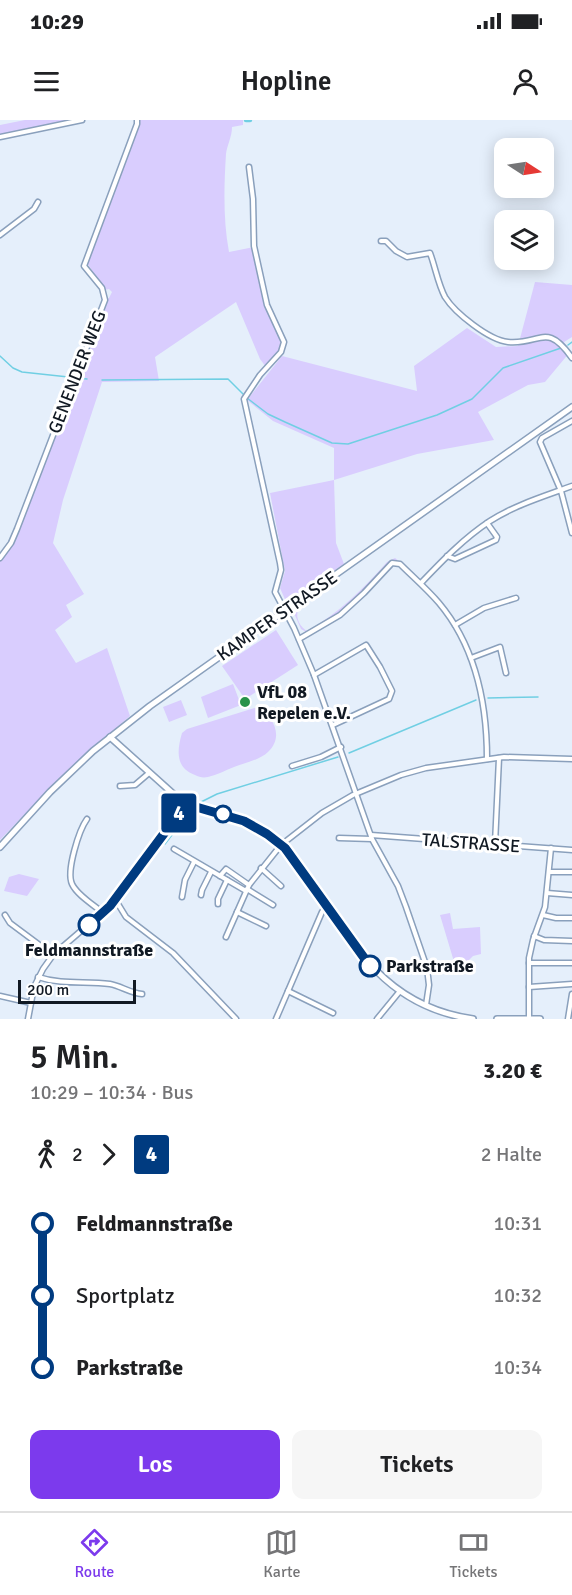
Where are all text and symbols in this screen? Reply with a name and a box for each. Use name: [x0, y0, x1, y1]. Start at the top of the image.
text: 10:29: [30, 8, 84, 35]
icon: menu: [30, 65, 63, 98]
text: Hopline: [241, 65, 331, 98]
icon: person: [509, 65, 542, 98]
north arrow: [494, 138, 554, 198]
map controls: [494, 138, 554, 270]
button: layers: [494, 210, 554, 270]
street label: GENENDER WEG: [43, 307, 111, 437]
street label: KAMPER STRASSE: [213, 566, 341, 666]
place label: VfL 08 Repelen e.V.: [257, 681, 351, 724]
marker: VfL 08 Repelen e.V.: [238, 695, 252, 709]
line badge: 4: [160, 794, 198, 832]
text: 4: [173, 800, 185, 826]
unlabelled marker: [214, 805, 232, 823]
street label: TALSTRASSE: [421, 829, 521, 857]
marker: Feldmannstraße: [78, 914, 100, 936]
place label: Feldmannstraße: [25, 939, 153, 961]
marker: Parkstraße: [359, 955, 381, 977]
place label: Parkstraße: [386, 955, 474, 977]
scale bar: [18, 977, 136, 1004]
text: 200 m: [27, 980, 69, 1000]
text: 5 Min.: [30, 1037, 119, 1078]
text: 3.20 €: [483, 1057, 542, 1084]
text: 10:29 – 10:34 · Bus: [30, 1080, 193, 1105]
icon: walk: [30, 1138, 63, 1171]
icon: forward: [92, 1138, 125, 1171]
text: 4: [146, 1141, 157, 1167]
text: 2: [72, 1142, 83, 1167]
text: 2 Halte: [481, 1142, 542, 1167]
text: Feldmannstraße: [76, 1210, 233, 1237]
text: 10:31: [493, 1211, 542, 1236]
text: Sportplatz: [76, 1282, 175, 1309]
text: 10:32: [493, 1283, 542, 1308]
text: Parkstraße: [76, 1354, 183, 1381]
text: 10:34: [493, 1355, 542, 1380]
button: Los: [30, 1430, 280, 1499]
button: Tickets: [292, 1430, 542, 1499]
tab: Route: [74, 1526, 114, 1582]
tab: Karte: [263, 1526, 301, 1582]
tab: Tickets: [449, 1526, 498, 1582]

